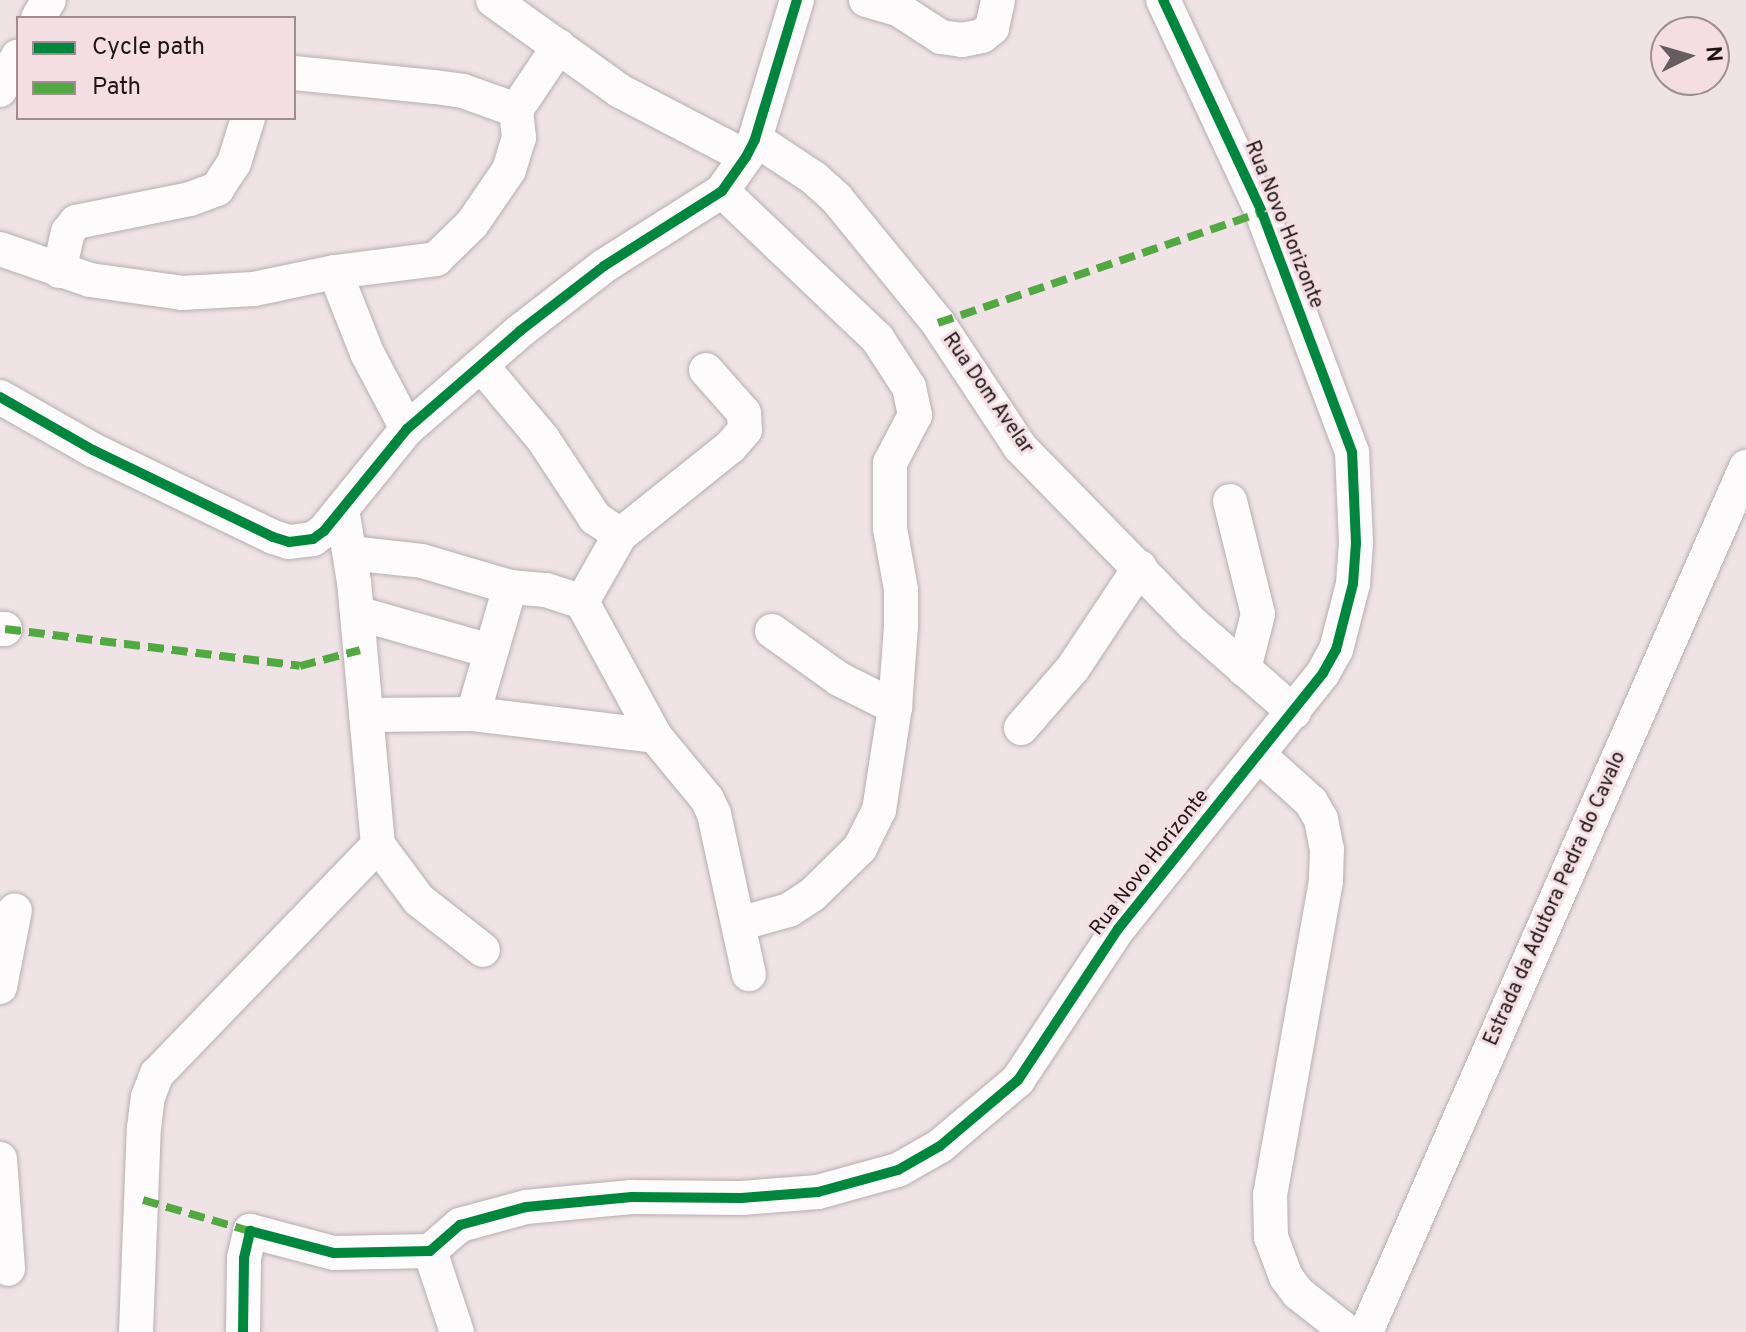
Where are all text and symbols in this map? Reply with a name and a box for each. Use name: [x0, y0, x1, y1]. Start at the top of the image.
legend: [16, 16, 296, 120]
north arrow: [1650, 16, 1730, 96]
text: Cycle path: [92, 33, 205, 63]
text: N: [1698, 45, 1727, 63]
text: Path: [92, 73, 141, 103]
street label: Rua Novo Horizonte: [1238, 138, 1328, 312]
street label: Rua Dom Avelar: [936, 329, 1038, 459]
street label: Estrada da Adutora Pedra do Cavalo: [1480, 748, 1632, 1050]
street label: Rua Novo Horizonte: [1086, 785, 1214, 941]

